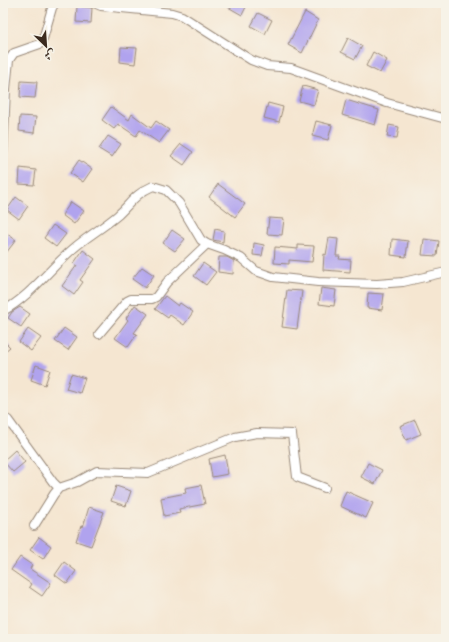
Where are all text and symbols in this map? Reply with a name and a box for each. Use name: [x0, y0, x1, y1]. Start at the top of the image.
north arrow: [26, 26, 66, 66]
text: ش: [42, 46, 58, 64]

